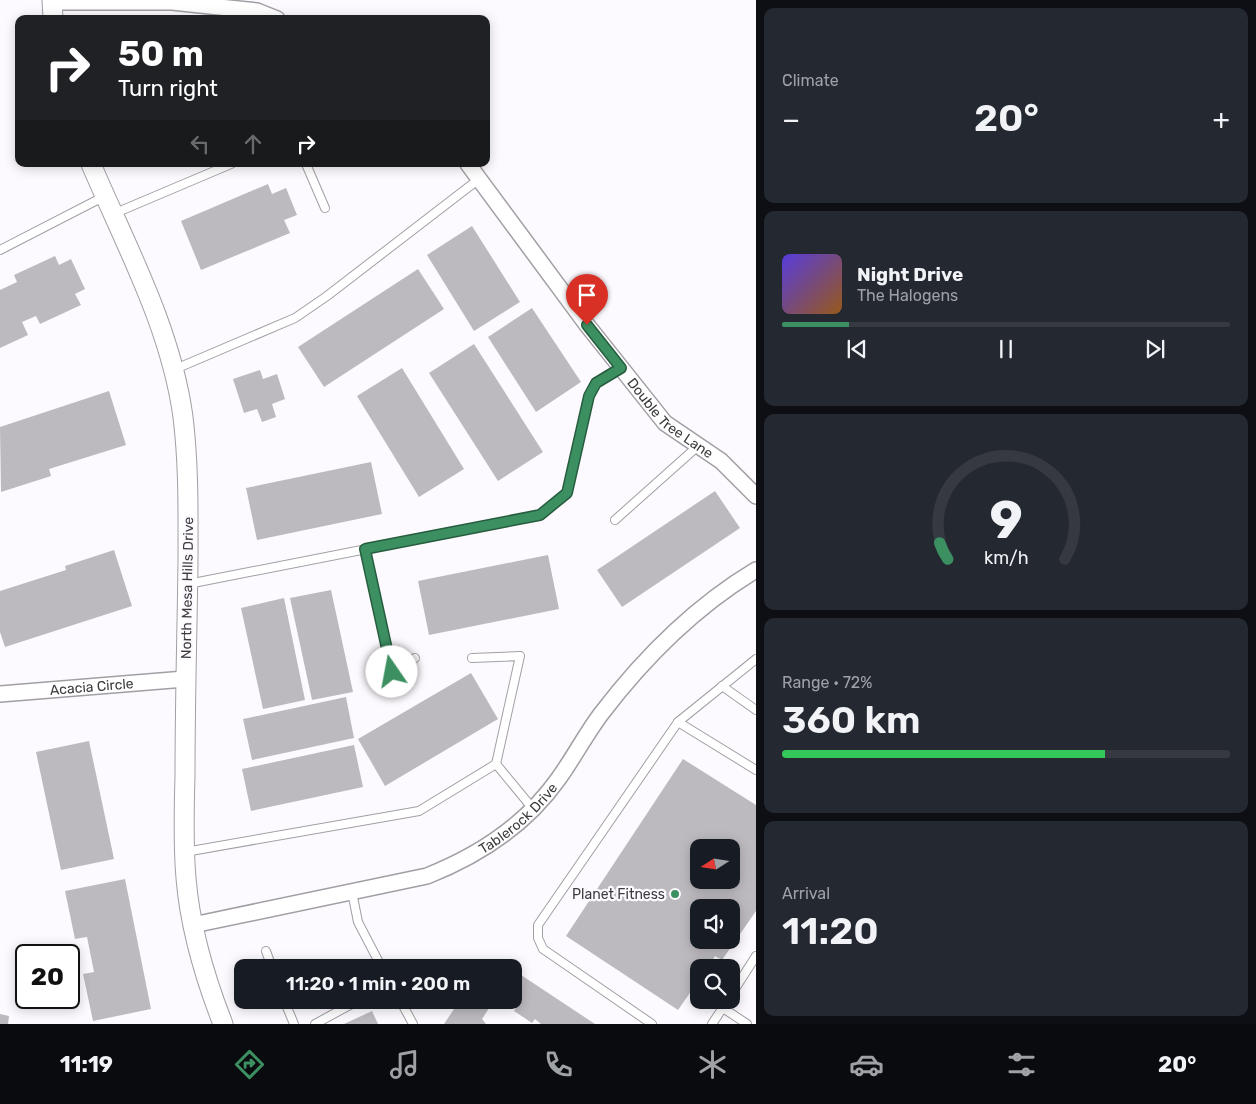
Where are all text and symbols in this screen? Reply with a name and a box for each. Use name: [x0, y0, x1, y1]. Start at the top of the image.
text: 50 m: [118, 33, 204, 75]
icon: right: [35, 35, 100, 100]
text: Climate: [782, 71, 839, 90]
text: Turn right: [118, 75, 218, 102]
text: 20°: [974, 95, 1039, 141]
text: −: [782, 103, 800, 136]
text: +: [1213, 103, 1230, 136]
icon: left: [186, 130, 214, 158]
icon: ahead: [239, 130, 267, 158]
icon: right: [292, 130, 320, 158]
text: Night Drive: [857, 263, 963, 286]
pin: [566, 274, 608, 325]
icon: arrive: [573, 281, 601, 309]
text: The Halogens: [857, 286, 958, 305]
icon: previous: [843, 335, 871, 363]
icon: pause: [992, 335, 1020, 363]
icon: next: [1141, 335, 1169, 363]
street label: Double Tree Lane: [623, 375, 716, 462]
text: 9: [989, 489, 1023, 551]
street label: North Mesa Hills Drive: [178, 517, 197, 659]
text: km/h: [984, 547, 1028, 568]
position arrow: [365, 645, 417, 697]
text: Range · 72%: [782, 673, 872, 692]
street label: Acacia Circle: [49, 675, 134, 699]
text: 360 km: [782, 697, 921, 743]
street label: Tablerock Drive: [476, 780, 561, 858]
north arrow: [690, 839, 740, 889]
map controls: [690, 839, 740, 1009]
text: Arrival: [782, 884, 830, 903]
place label: Planet Fitness: [572, 886, 665, 903]
marker: Planet Fitness: [669, 888, 681, 900]
button: sound: [690, 899, 740, 949]
text: 11:20: [782, 908, 879, 954]
speed limit sign: 20: [15, 944, 80, 1009]
button: search: [690, 959, 740, 1009]
text: 11:20 · 1 min · 200 m: [286, 972, 470, 995]
icon: directions: [232, 1047, 267, 1082]
icon: music: [387, 1047, 422, 1082]
icon: phone: [541, 1047, 576, 1082]
icon: climate: [695, 1047, 730, 1082]
icon: car: [849, 1047, 884, 1082]
icon: filters: [1004, 1047, 1039, 1082]
text: 11:19: [60, 1051, 113, 1078]
text: 20°: [1158, 1051, 1196, 1078]

